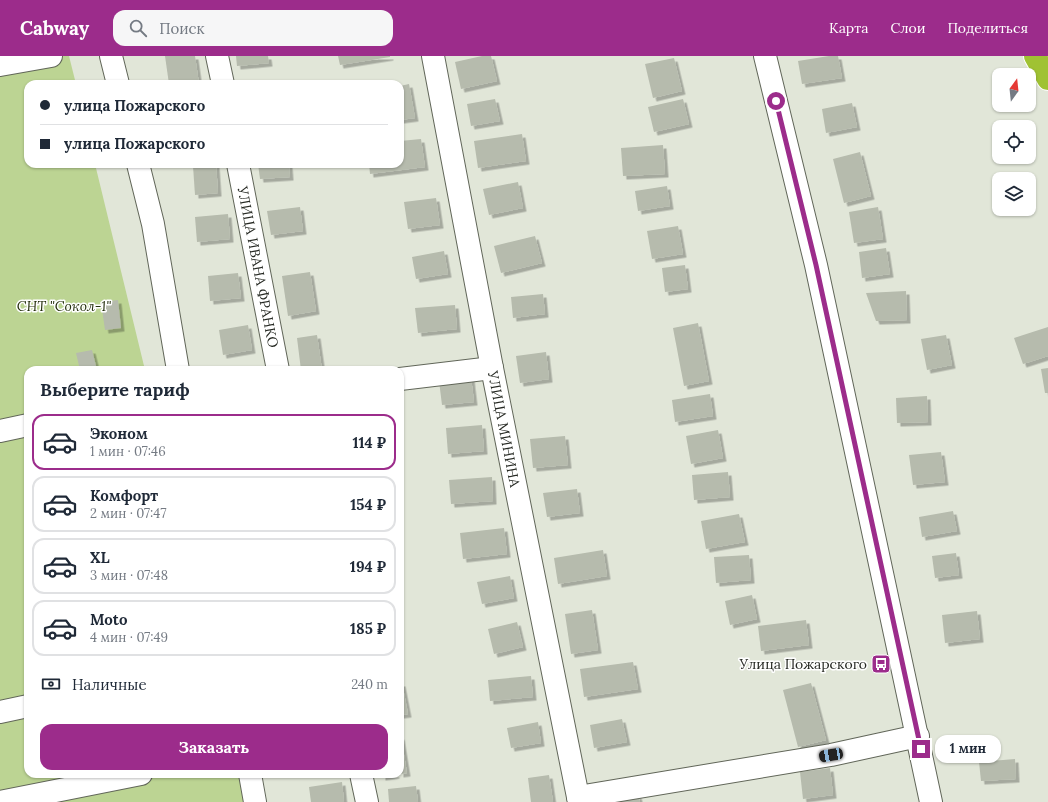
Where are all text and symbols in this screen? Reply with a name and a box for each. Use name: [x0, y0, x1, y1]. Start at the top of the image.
search box: [113, 10, 393, 46]
text: Cabway: [20, 16, 89, 40]
icon: search: [127, 17, 149, 39]
text: Поиск: [159, 19, 205, 38]
text: Карта: [829, 19, 868, 37]
text: Слои: [890, 19, 925, 37]
text: Поделиться: [947, 19, 1028, 37]
north arrow: [992, 68, 1036, 112]
map controls: [992, 68, 1036, 216]
route start: [767, 92, 785, 110]
text: улица Пожарского: [64, 96, 205, 115]
button: locate: [992, 120, 1036, 164]
text: улица Пожарского: [64, 134, 205, 153]
button: layers: [992, 172, 1036, 216]
street label: УЛИЦА ИВАНА ФРАНКО: [233, 184, 282, 349]
park label: СНТ "Сокол-1": [17, 297, 111, 315]
street label: УЛИЦА МИНИНА: [484, 368, 524, 489]
text: Выберите тариф: [40, 378, 190, 401]
icon: car: [42, 424, 78, 460]
text: Эконом: [90, 424, 148, 443]
text: 114 ₽: [352, 433, 386, 452]
text: 1 мин · 07:46: [90, 443, 166, 460]
icon: car: [42, 486, 78, 522]
text: Комфорт: [90, 486, 158, 505]
text: 154 ₽: [350, 495, 386, 514]
text: 2 мин · 07:47: [90, 505, 166, 522]
icon: car: [42, 548, 78, 584]
text: XL: [90, 548, 110, 567]
text: 194 ₽: [350, 557, 386, 576]
text: 3 мин · 07:48: [90, 567, 168, 584]
icon: car: [42, 610, 78, 646]
text: Moto: [90, 610, 127, 629]
text: 185 ₽: [350, 619, 386, 638]
text: 4 мин · 07:49: [90, 629, 168, 646]
bus stop icon: Улица Пожарского: [870, 653, 892, 675]
place label: Улица Пожарского: [739, 655, 867, 673]
icon: cash: [40, 673, 62, 695]
text: Наличные: [72, 675, 147, 694]
text: 240 m: [351, 676, 388, 693]
button: Заказать: [40, 724, 388, 770]
callout: 1 мин: [935, 735, 1001, 763]
route end: [912, 740, 930, 758]
text: 1 мин: [950, 740, 986, 757]
car: [818, 747, 844, 763]

